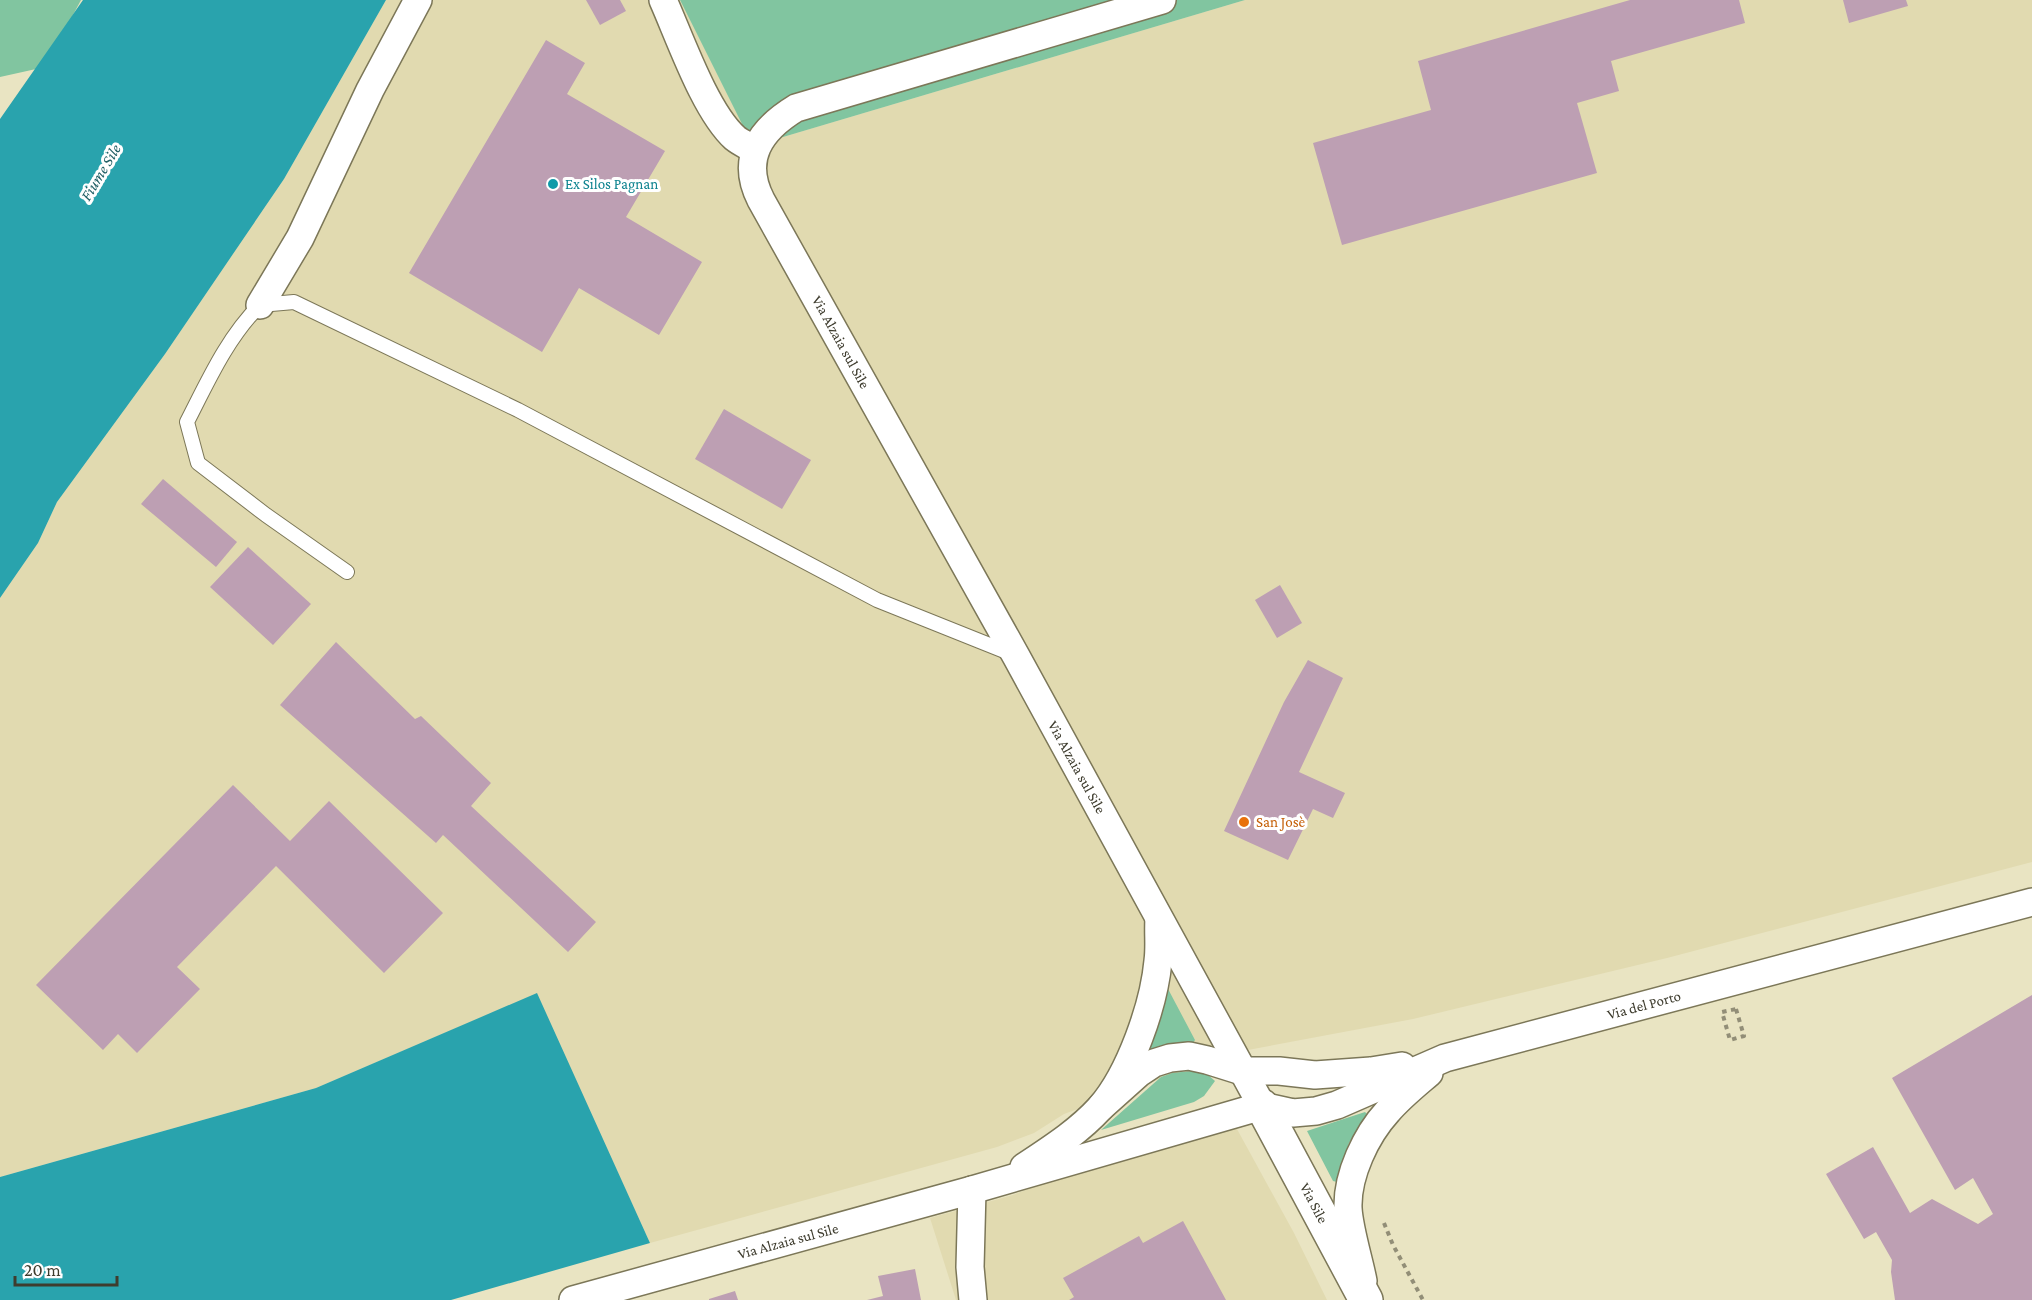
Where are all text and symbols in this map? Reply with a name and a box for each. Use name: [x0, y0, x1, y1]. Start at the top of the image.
water label: Fiume Sile: [77, 141, 124, 204]
place label: Ex Silos Pagnan: [565, 176, 658, 193]
marker: Ex Silos Pagnan: [546, 177, 560, 191]
street label: Via Alzaia sul Sile: [809, 293, 873, 392]
street label: Via Alzaia sul Sile: [1045, 718, 1109, 817]
place label: San Josè: [1256, 814, 1306, 831]
marker: San Josè: [1237, 815, 1251, 829]
street label: Via del Porto: [1605, 987, 1683, 1023]
street label: Via Sile: [1297, 1180, 1331, 1226]
street label: Via Alzaia sul Sile: [736, 1220, 840, 1262]
scale bar: [15, 1249, 117, 1287]
text: 20 m: [24, 1260, 61, 1280]

